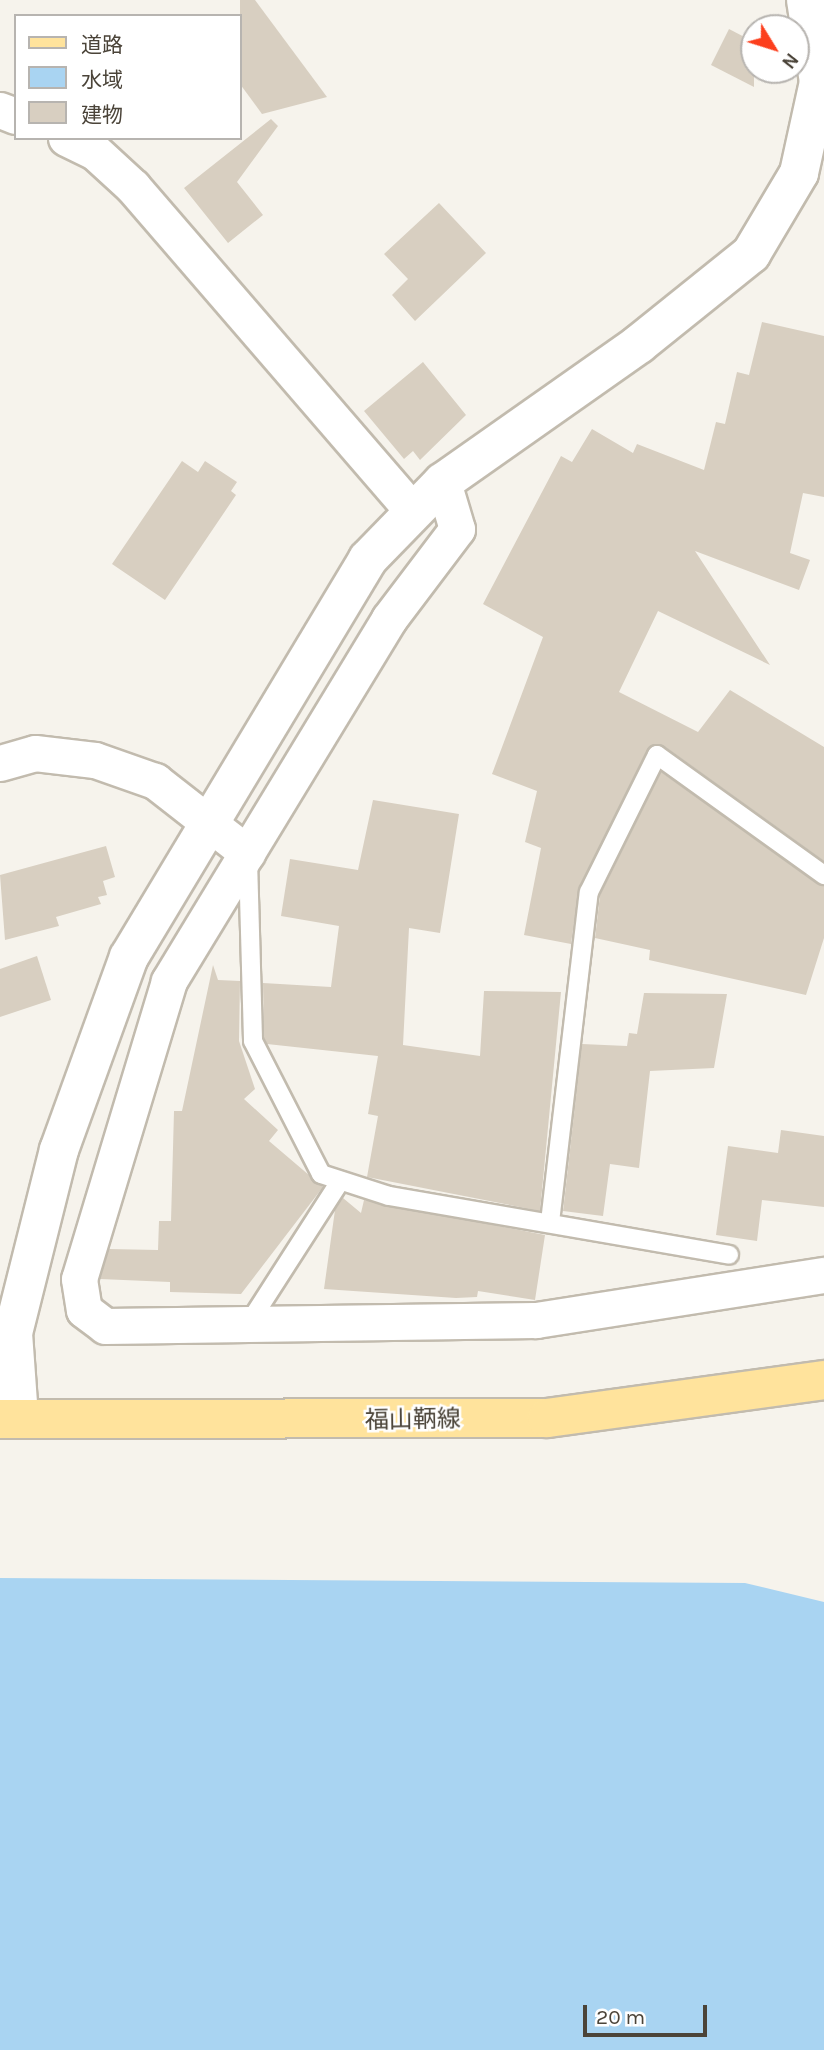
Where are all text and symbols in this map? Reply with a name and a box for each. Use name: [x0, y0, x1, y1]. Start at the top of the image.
legend: [14, 14, 242, 140]
north arrow: [740, 14, 810, 84]
text: 道路: [81, 33, 123, 57]
text: N: [777, 49, 803, 73]
text: 水域: [81, 68, 123, 92]
text: 建物: [81, 103, 123, 127]
street label: 福山鞆線: [365, 1405, 461, 1435]
scale bar: [586, 1990, 710, 2034]
text: 20 m: [596, 2005, 645, 2029]

